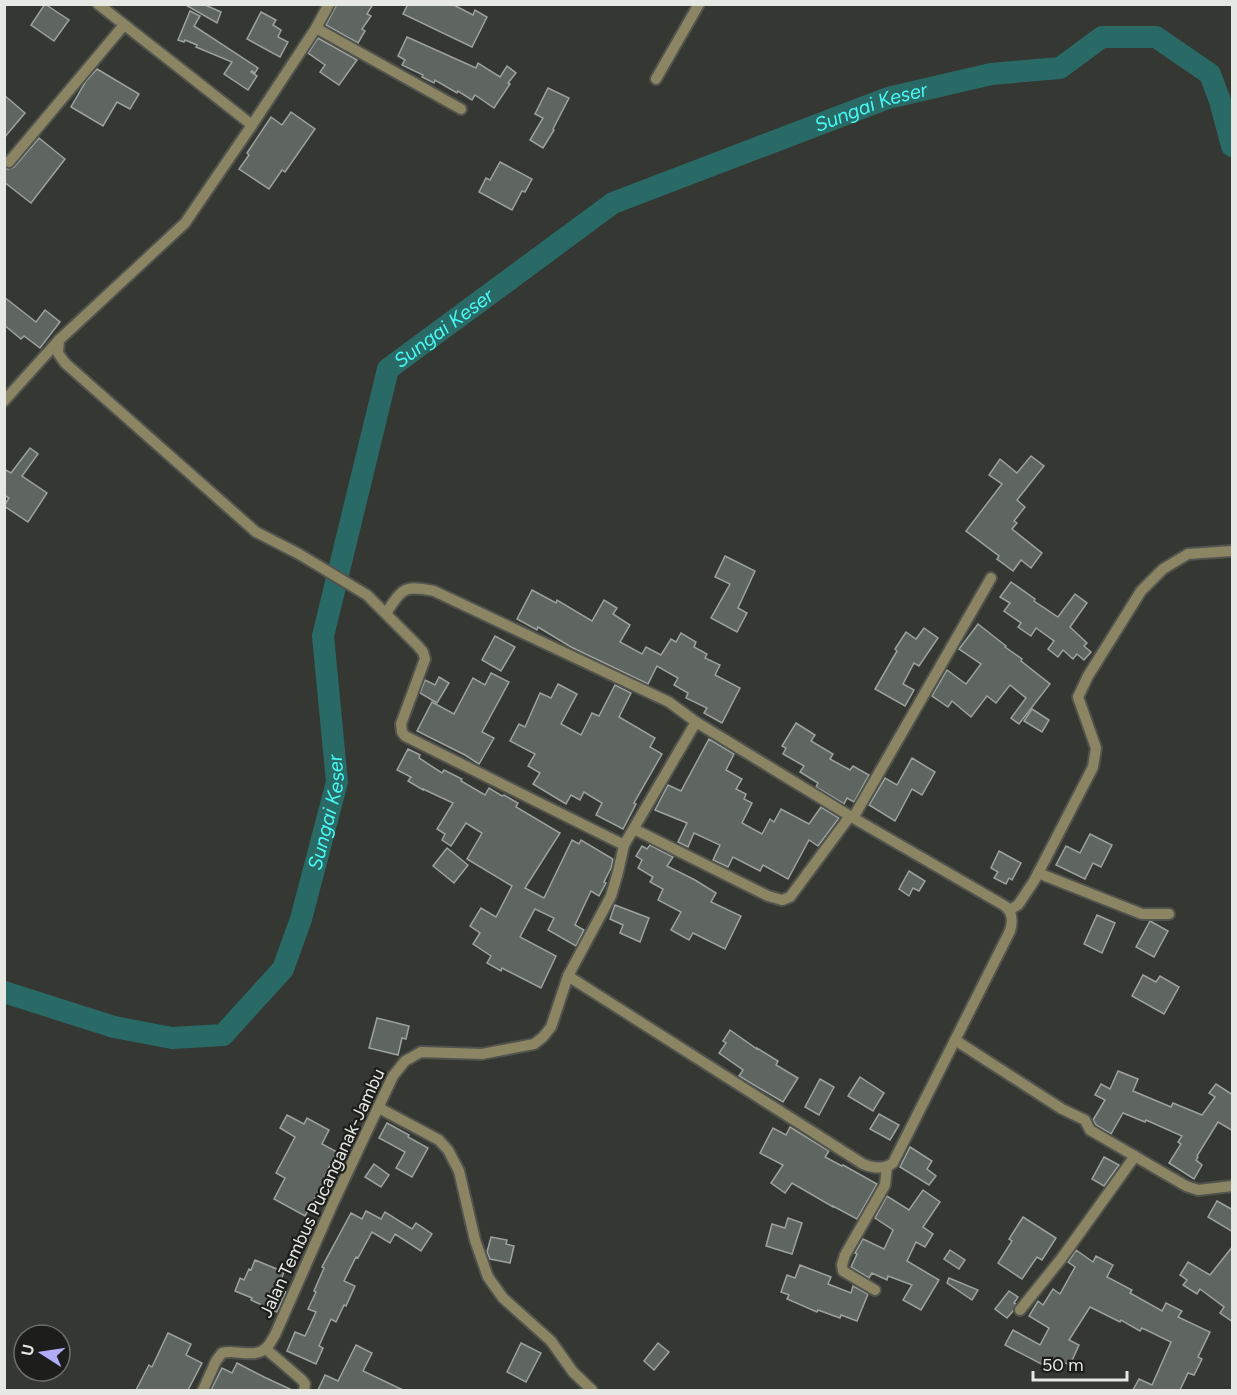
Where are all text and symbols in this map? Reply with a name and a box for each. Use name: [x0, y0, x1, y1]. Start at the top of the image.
water label: Sungai Keser: [811, 77, 931, 137]
water label: Sungai Keser: [389, 283, 499, 373]
water label: Sungai Keser: [302, 752, 349, 873]
street label: Jalan Tembus Pucanganak-Jambu: [254, 1065, 390, 1321]
north arrow: [12, 1323, 72, 1383]
text: U: [17, 1343, 38, 1357]
scale bar: [1033, 1344, 1128, 1382]
text: 50 m: [1042, 1354, 1084, 1376]

